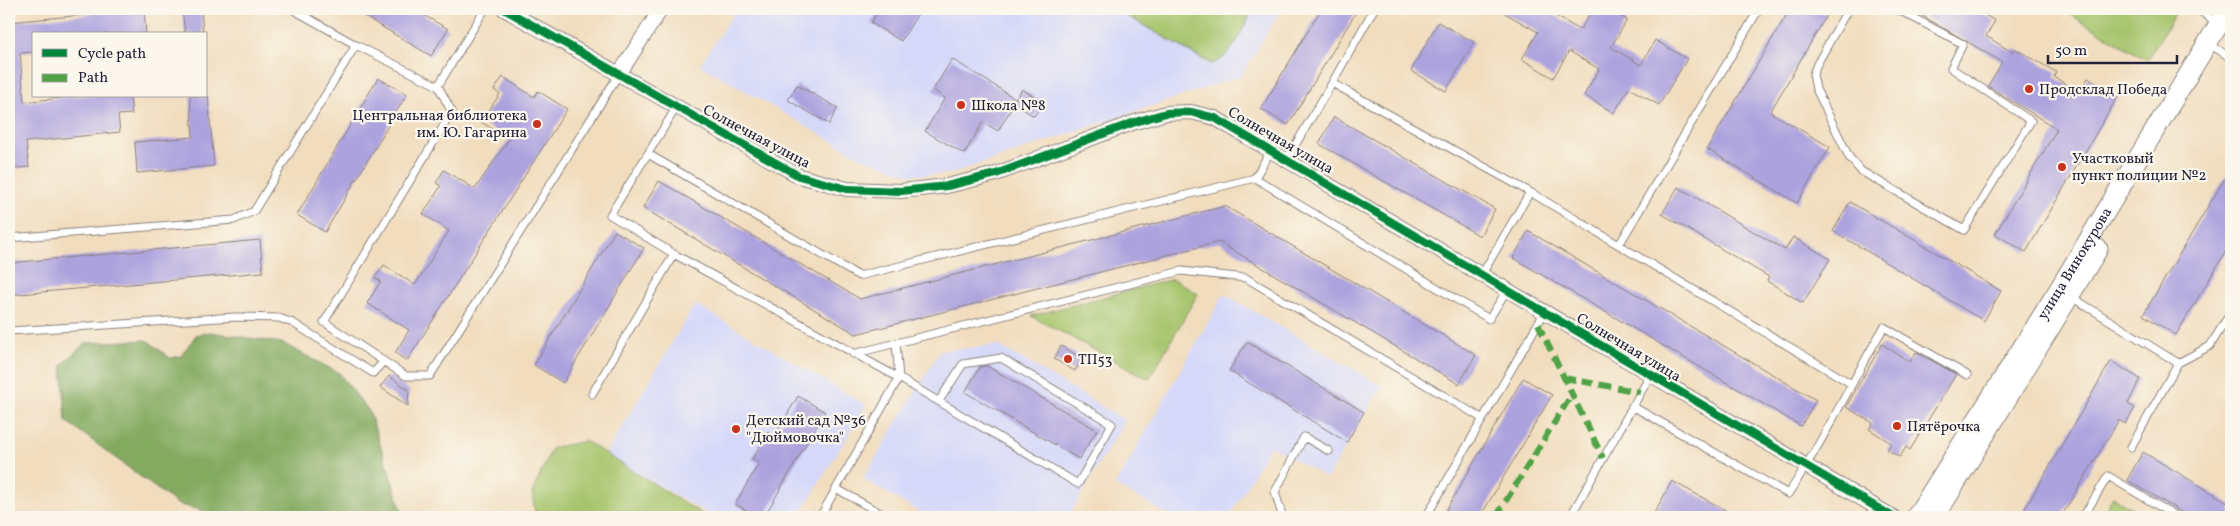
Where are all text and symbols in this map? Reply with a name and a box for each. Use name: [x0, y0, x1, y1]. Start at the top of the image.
legend: [32, 32, 208, 98]
scale bar: [2048, 32, 2176, 64]
text: 50 m: [2055, 41, 2087, 62]
text: Cycle path: [78, 44, 146, 65]
text: Path: [78, 68, 108, 89]
place label: Продсклад Победа: [2039, 80, 2167, 101]
marker: Продсклад Победа: [2023, 83, 2035, 95]
place label: Школа №8: [971, 96, 1046, 117]
marker: Школа №8: [955, 99, 967, 111]
street label: Солнечная улица: [699, 100, 814, 175]
street label: Солнечная улица: [1223, 102, 1337, 180]
place label: Центральная библиотека им. Ю. Гагарина: [352, 106, 527, 144]
marker: Центральная библиотека им. Ю. Гагарина: [531, 118, 543, 130]
place label: Участковый пункт полиции №2: [2072, 149, 2207, 187]
marker: Участковый пункт полиции №2: [2056, 161, 2068, 173]
street label: улица Винокурова: [2033, 204, 2118, 324]
street label: Солнечная улица: [1572, 309, 1685, 388]
place label: ТП53: [1078, 350, 1112, 371]
marker: ТП53: [1062, 353, 1074, 365]
place label: Детский сад №36 "Дюймовочка": [746, 411, 866, 449]
place label: Пятёрочка: [1907, 417, 1981, 438]
marker: Пятёрочка: [1891, 420, 1903, 432]
marker: Детский сад №36 "Дюймовочка": [730, 423, 742, 435]

